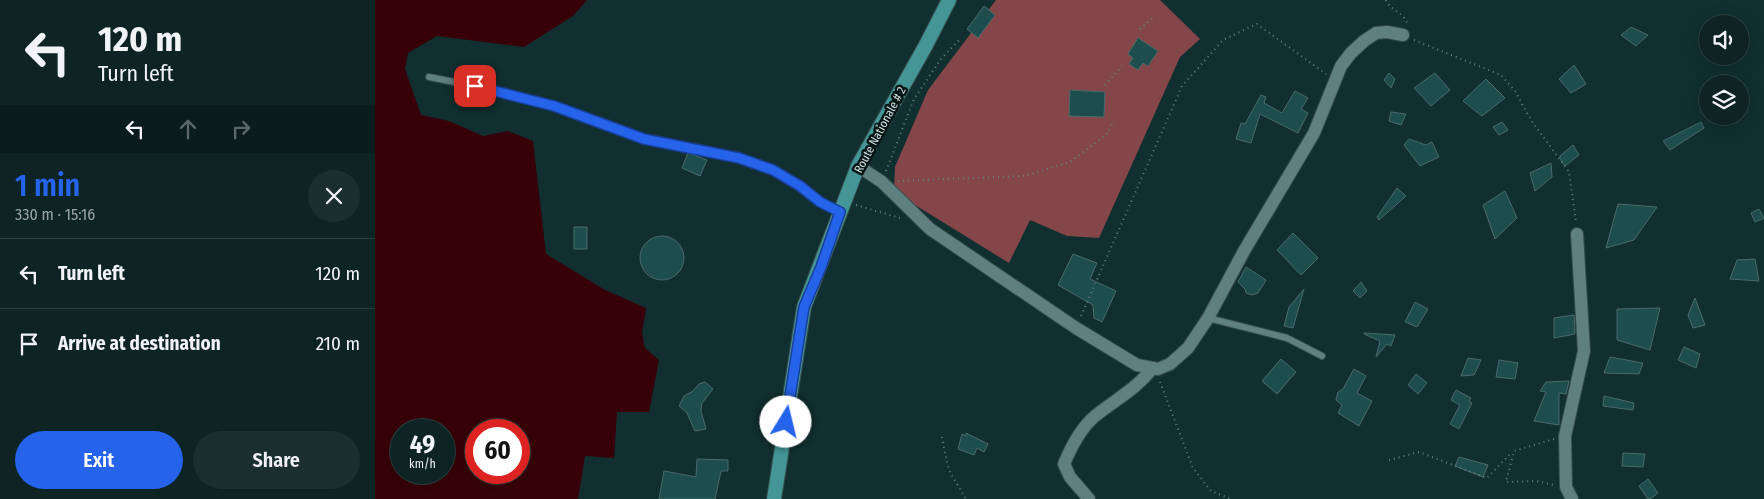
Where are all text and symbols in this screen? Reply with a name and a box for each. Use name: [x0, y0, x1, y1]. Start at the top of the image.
map controls: [1699, 15, 1749, 125]
button: sound: [1699, 15, 1749, 65]
text: 120 m: [98, 18, 182, 60]
icon: left: [15, 20, 80, 85]
text: Turn left: [98, 60, 174, 87]
pin: [454, 65, 496, 107]
icon: arrive: [461, 72, 489, 100]
button: layers: [1699, 75, 1749, 125]
street label: Route Nationale # 2: [851, 85, 909, 175]
icon: left: [121, 115, 149, 143]
icon: ahead: [174, 115, 202, 143]
icon: right: [227, 115, 255, 143]
text: 1 min: [15, 168, 80, 204]
button: close: [308, 170, 360, 222]
text: 330 m · 15:16: [15, 205, 95, 224]
icon: left: [15, 260, 43, 288]
text: Turn left: [58, 262, 125, 285]
text: 120 m: [315, 262, 360, 285]
icon: arrive: [15, 330, 43, 358]
text: Arrive at destination: [58, 332, 221, 355]
text: 210 m: [316, 332, 360, 355]
position arrow: [759, 395, 811, 447]
speed limit sign: 60: [465, 419, 530, 484]
text: 49: [410, 430, 435, 460]
button: Exit: [15, 431, 183, 489]
button: Share: [193, 431, 360, 489]
text: km/h: [409, 457, 436, 471]

